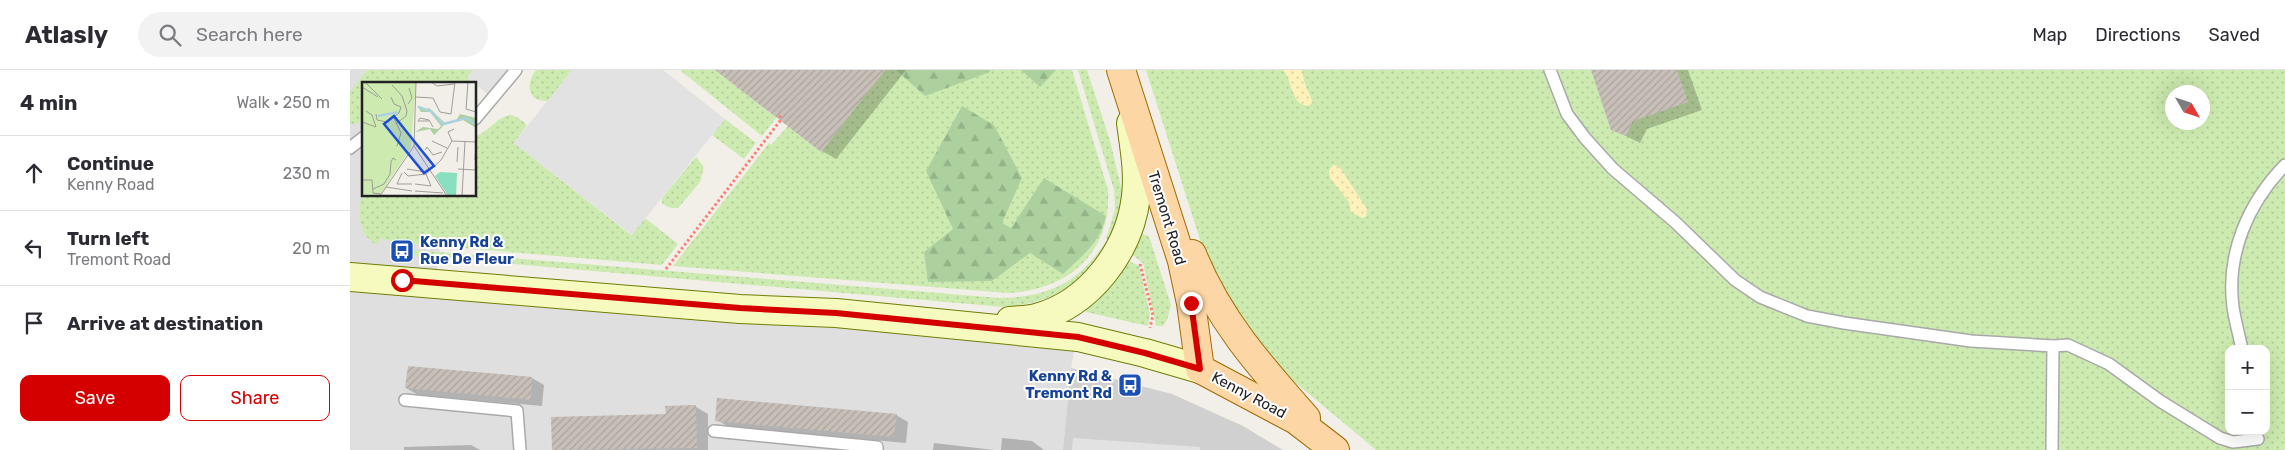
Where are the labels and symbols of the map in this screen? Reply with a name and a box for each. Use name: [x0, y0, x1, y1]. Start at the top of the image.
inset map: [362, 82, 476, 196]
north arrow: [2165, 85, 2210, 130]
street label: Tremont Road: [1144, 169, 1190, 267]
place label: Kenny Rd & Rue De Fleur: [420, 233, 514, 268]
bus stop icon: Kenny Rd & Rue De Fleur: [389, 238, 415, 264]
route start: [391, 269, 414, 292]
route end: [1180, 292, 1203, 315]
place label: Kenny Rd & Tremont Rd: [1025, 367, 1112, 402]
street label: Kenny Road: [1209, 368, 1289, 422]
bus stop icon: Kenny Rd & Tremont Rd: [1117, 372, 1143, 398]

